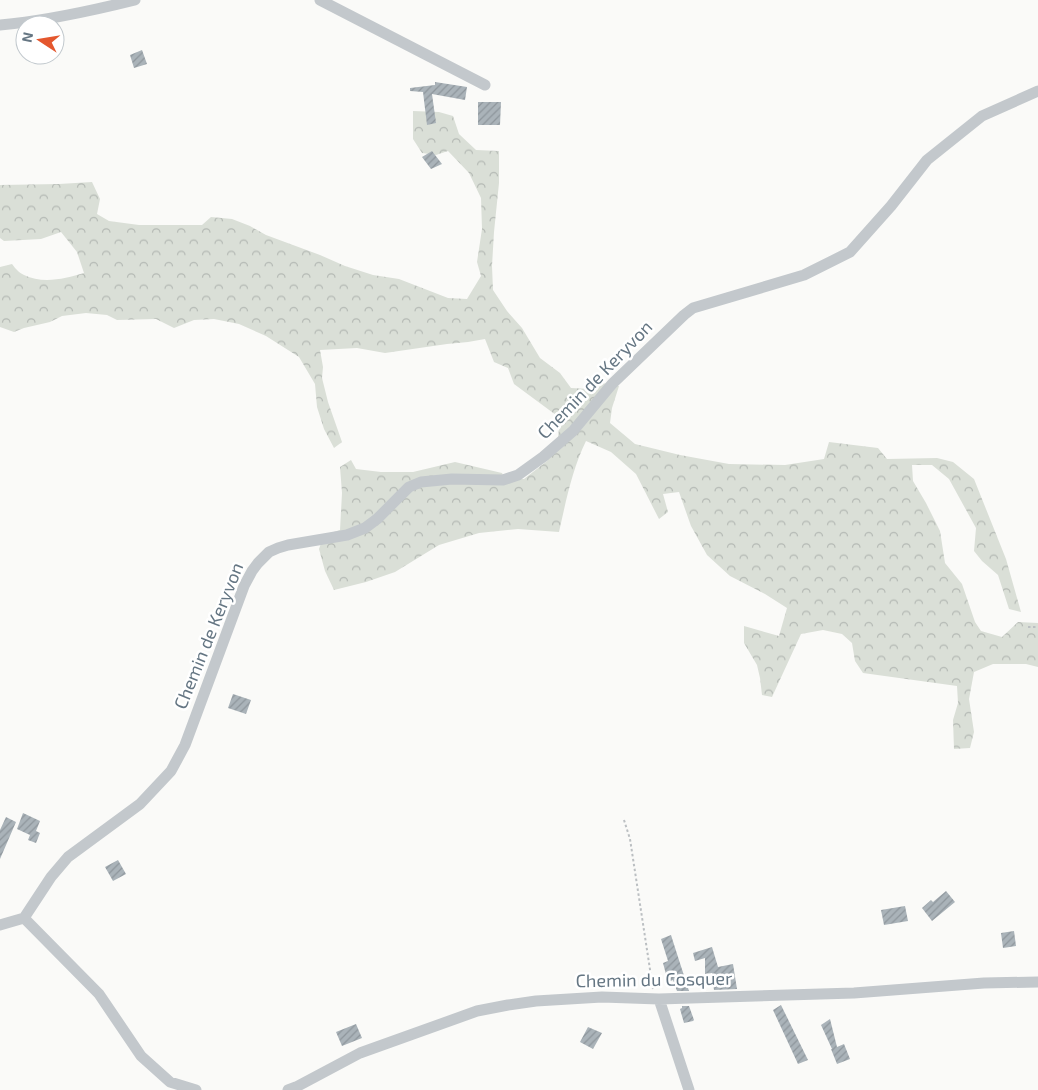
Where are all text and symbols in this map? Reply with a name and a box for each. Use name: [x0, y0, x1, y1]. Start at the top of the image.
north arrow: [15, 15, 65, 65]
text: N: [17, 30, 36, 44]
street label: Chemin de Keryvon: [532, 316, 656, 443]
street label: Chemin de Keryvon: [169, 559, 247, 712]
street label: Chemin du Cosquer: [575, 967, 733, 991]

